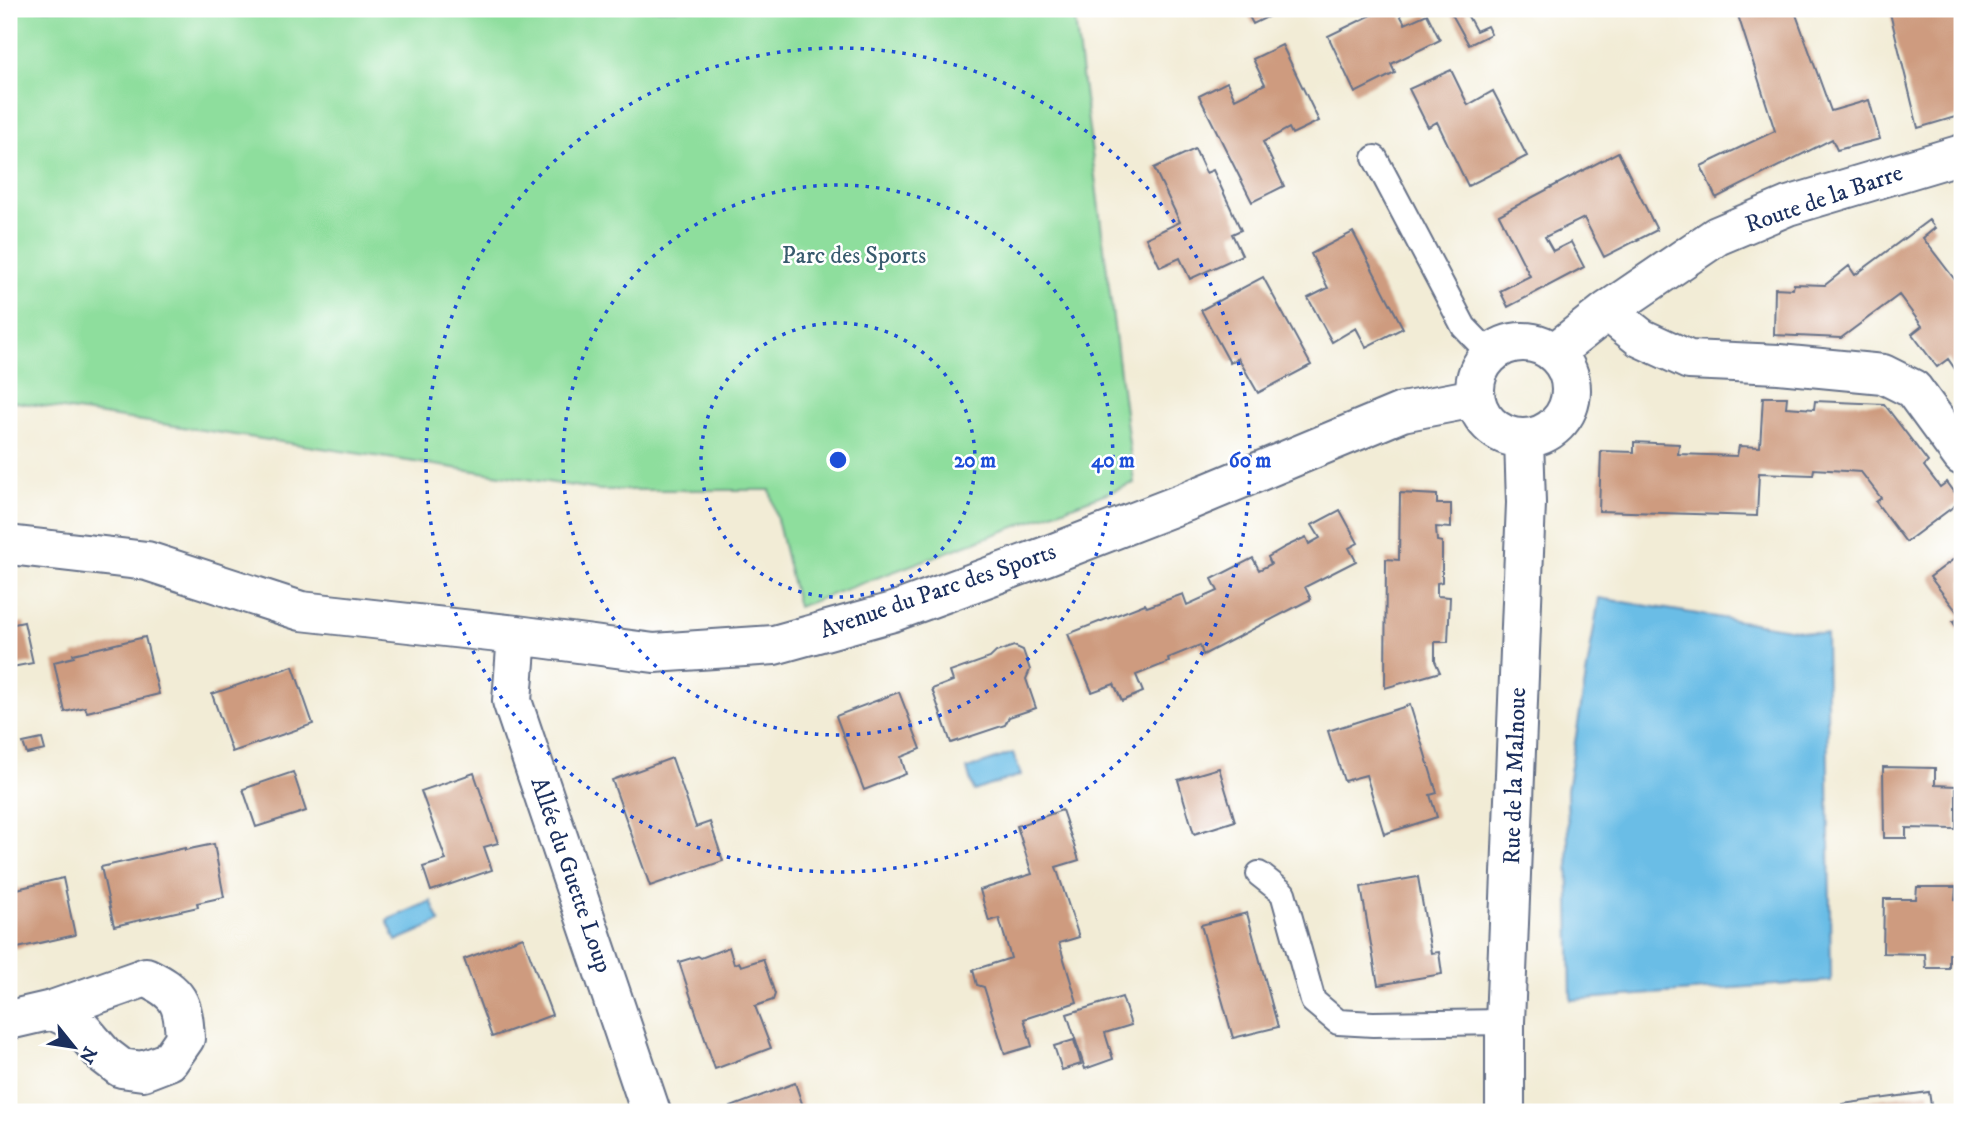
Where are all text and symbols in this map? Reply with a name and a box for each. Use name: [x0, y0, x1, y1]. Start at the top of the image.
street label: Route de la Barre: [1741, 158, 1907, 240]
park label: Parc des Sports: [782, 241, 926, 271]
centre of rings: [826, 448, 850, 472]
text: 20 m: [954, 448, 996, 474]
text: 40 m: [1091, 448, 1135, 474]
text: 60 m: [1229, 448, 1271, 474]
street label: Avenue du Parc des Sports: [816, 537, 1060, 645]
street label: Rue de la Malnoue: [1497, 687, 1533, 865]
street label: Allée du Guette Loup: [523, 773, 619, 977]
north arrow: [38, 1012, 108, 1082]
text: N: [73, 1042, 101, 1068]

